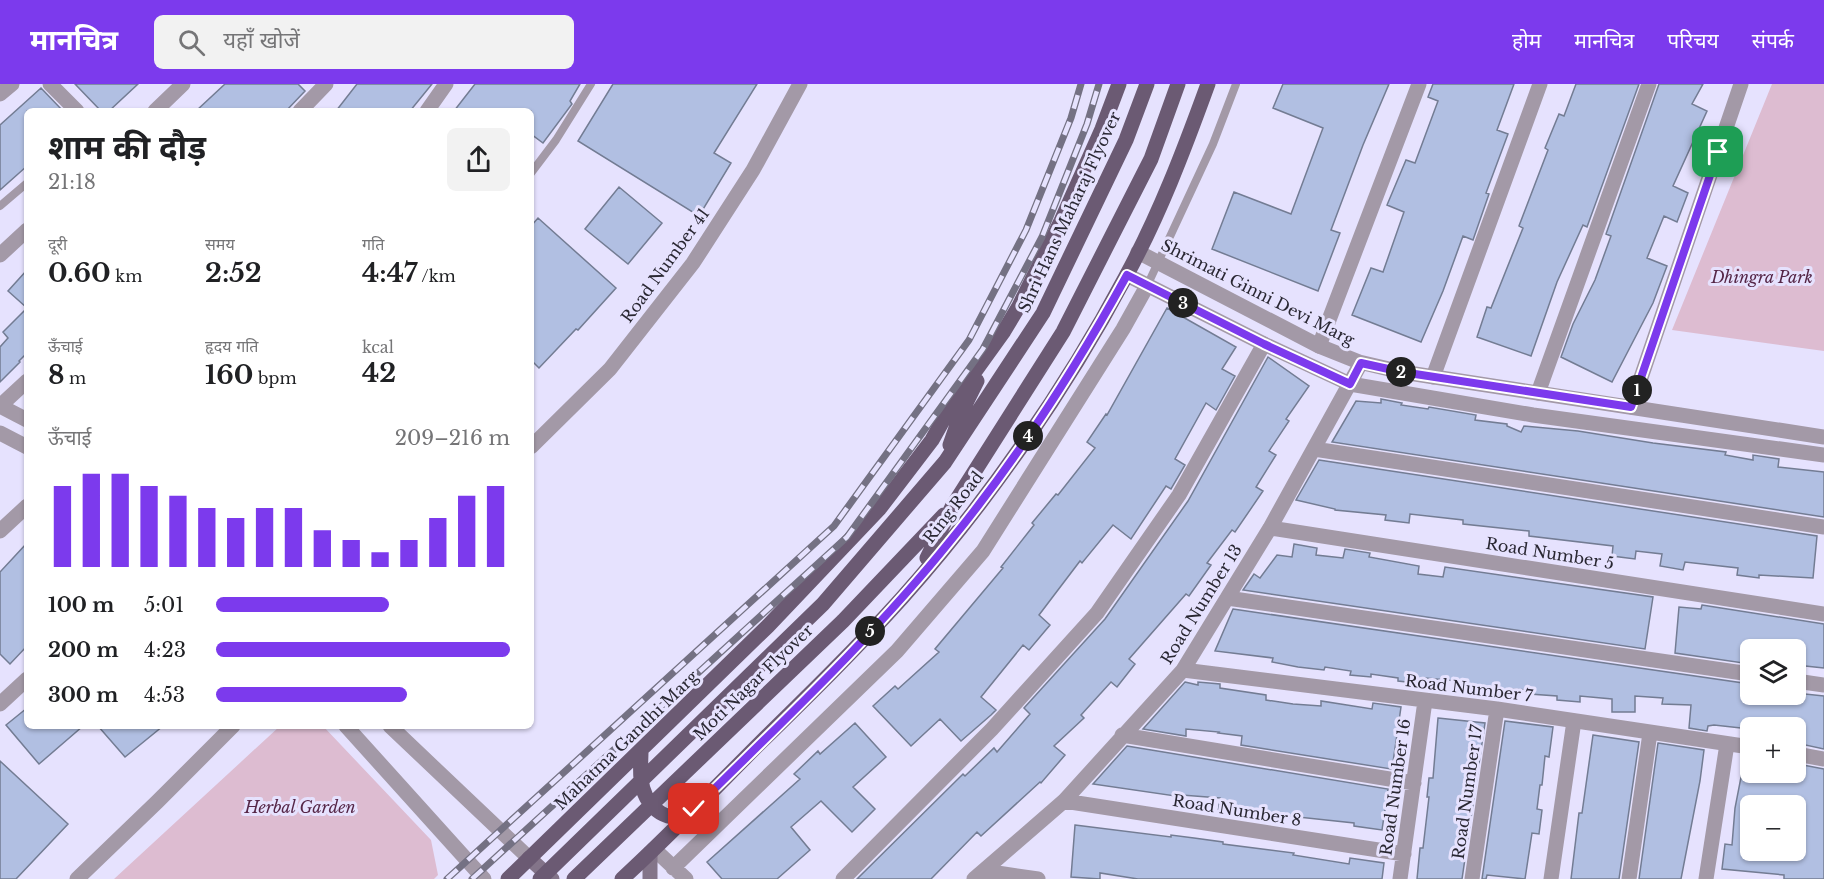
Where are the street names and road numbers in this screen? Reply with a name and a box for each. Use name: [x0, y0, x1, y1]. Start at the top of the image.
street label: Shri Hans Maharaj Flyover: [1014, 108, 1125, 316]
street label: Road Number 41: [617, 204, 713, 326]
street label: Shrimati Ginni Devi Marg: [1158, 234, 1358, 350]
street label: Ring Road: [919, 467, 987, 547]
street label: Road Number 5: [1484, 533, 1616, 573]
street label: Road Number 13: [1156, 540, 1246, 668]
street label: Moti Nagar Flyover: [689, 619, 817, 744]
street label: Mahatma Gandhi Marg: [550, 666, 702, 814]
street label: Road Number 7: [1404, 670, 1535, 706]
street label: Road Number 16: [1375, 717, 1415, 857]
street label: Road Number 17: [1448, 722, 1486, 861]
street label: Road Number 8: [1171, 790, 1303, 830]

